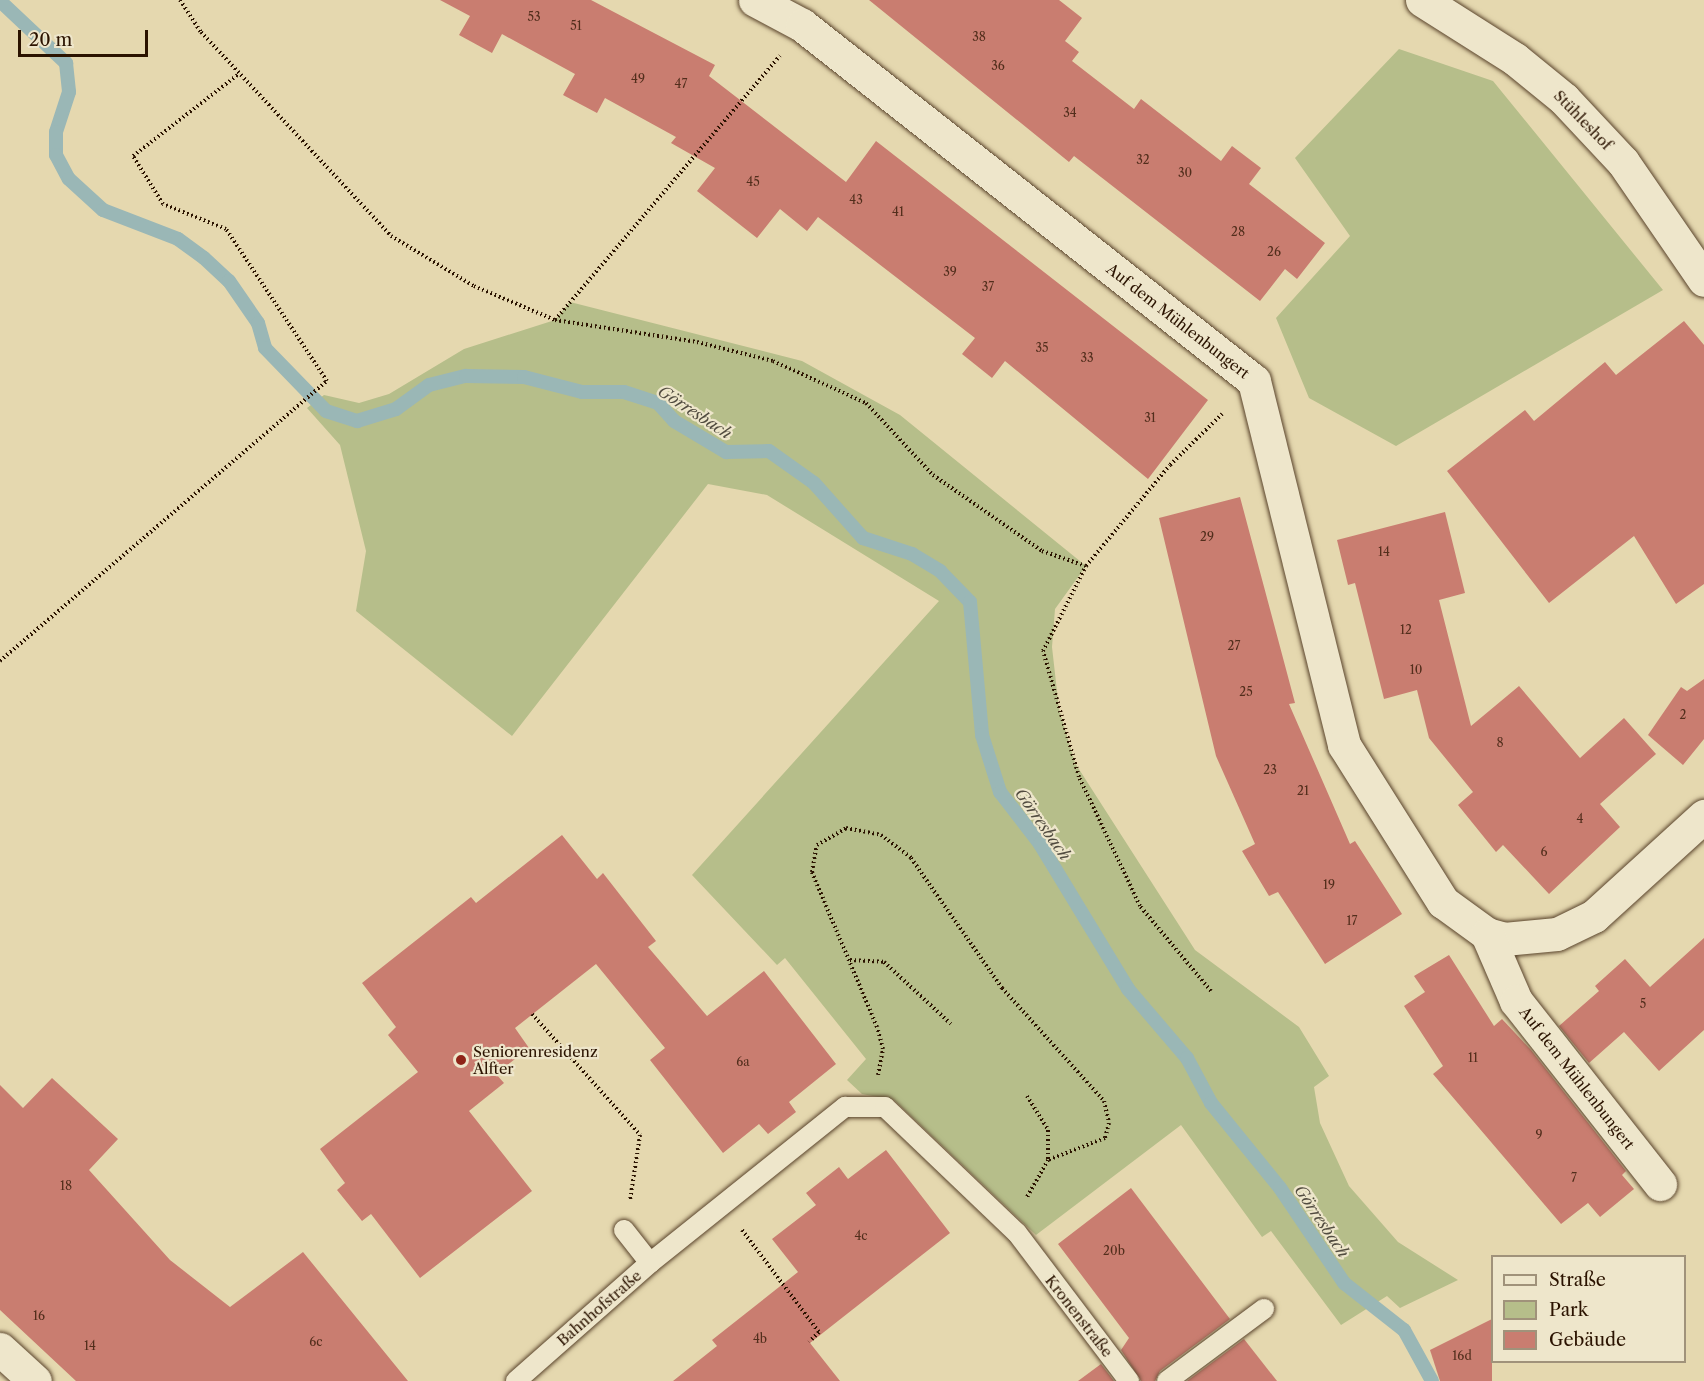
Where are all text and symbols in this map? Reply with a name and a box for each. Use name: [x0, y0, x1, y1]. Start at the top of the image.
house number: 53: [527, 10, 541, 24]
scale bar: [21, 18, 152, 56]
house number: 51: [570, 19, 582, 33]
text: 20 m: [29, 29, 72, 51]
house number: 38: [972, 30, 986, 44]
house number: 36: [991, 59, 1005, 73]
house number: 49: [631, 72, 645, 86]
house number: 47: [675, 77, 687, 91]
street label: Stühleshof: [1550, 86, 1616, 154]
house number: 34: [1063, 106, 1077, 120]
house number: 32: [1136, 153, 1150, 167]
house number: 30: [1178, 166, 1192, 180]
house number: 45: [746, 175, 760, 189]
house number: 43: [849, 193, 863, 207]
house number: 41: [892, 205, 904, 219]
house number: 28: [1231, 225, 1245, 239]
house number: 26: [1267, 245, 1281, 259]
street label: Auf dem Mühlenbungert: [1103, 260, 1253, 382]
house number: 39: [943, 265, 957, 279]
house number: 37: [982, 280, 994, 294]
house number: 35: [1035, 341, 1049, 355]
house number: 33: [1080, 351, 1094, 365]
water label: Görresbach: [655, 381, 735, 443]
house number: 31: [1144, 411, 1156, 425]
house number: 29: [1200, 530, 1214, 544]
house number: 14: [1378, 545, 1390, 559]
house number: 12: [1400, 623, 1412, 637]
house number: 27: [1228, 639, 1240, 653]
house number: 10: [1410, 663, 1422, 677]
house number: 25: [1239, 685, 1253, 699]
house number: 2: [1680, 708, 1686, 722]
house number: 8: [1496, 736, 1504, 750]
house number: 23: [1263, 763, 1277, 777]
water label: Görresbach: [1011, 784, 1075, 864]
house number: 21: [1297, 784, 1309, 798]
house number: 4: [1577, 812, 1583, 826]
house number: 6: [1540, 845, 1548, 859]
house number: 19: [1323, 878, 1335, 892]
house number: 17: [1347, 914, 1357, 928]
house number: 5: [1640, 997, 1646, 1011]
street label: Auf dem Mühlenbungert: [1516, 1003, 1638, 1153]
place label: Seniorenresidenz Alfter: [473, 1042, 598, 1077]
house number: 11: [1468, 1051, 1478, 1065]
marker: Seniorenresidenz Alfter: [454, 1053, 468, 1067]
house number: 6a: [736, 1055, 750, 1069]
house number: 9: [1535, 1128, 1543, 1142]
house number: 7: [1571, 1171, 1577, 1185]
house number: 18: [60, 1179, 72, 1193]
water label: Görresbach: [1291, 1181, 1353, 1261]
house number: 4c: [854, 1229, 868, 1243]
house number: 20b: [1103, 1244, 1125, 1258]
legend: [1491, 1255, 1686, 1363]
street label: Bahnhofstraße: [553, 1267, 645, 1349]
text: Straße: [1549, 1269, 1606, 1291]
street label: Kronenstraße: [1041, 1271, 1117, 1361]
text: Park: [1549, 1299, 1588, 1321]
house number: 16: [33, 1309, 45, 1323]
text: Gebäude: [1549, 1329, 1626, 1351]
house number: 4b: [753, 1332, 767, 1346]
house number: 6c: [309, 1335, 323, 1349]
house number: 14: [84, 1339, 96, 1353]
house number: 16d: [1452, 1349, 1472, 1363]

